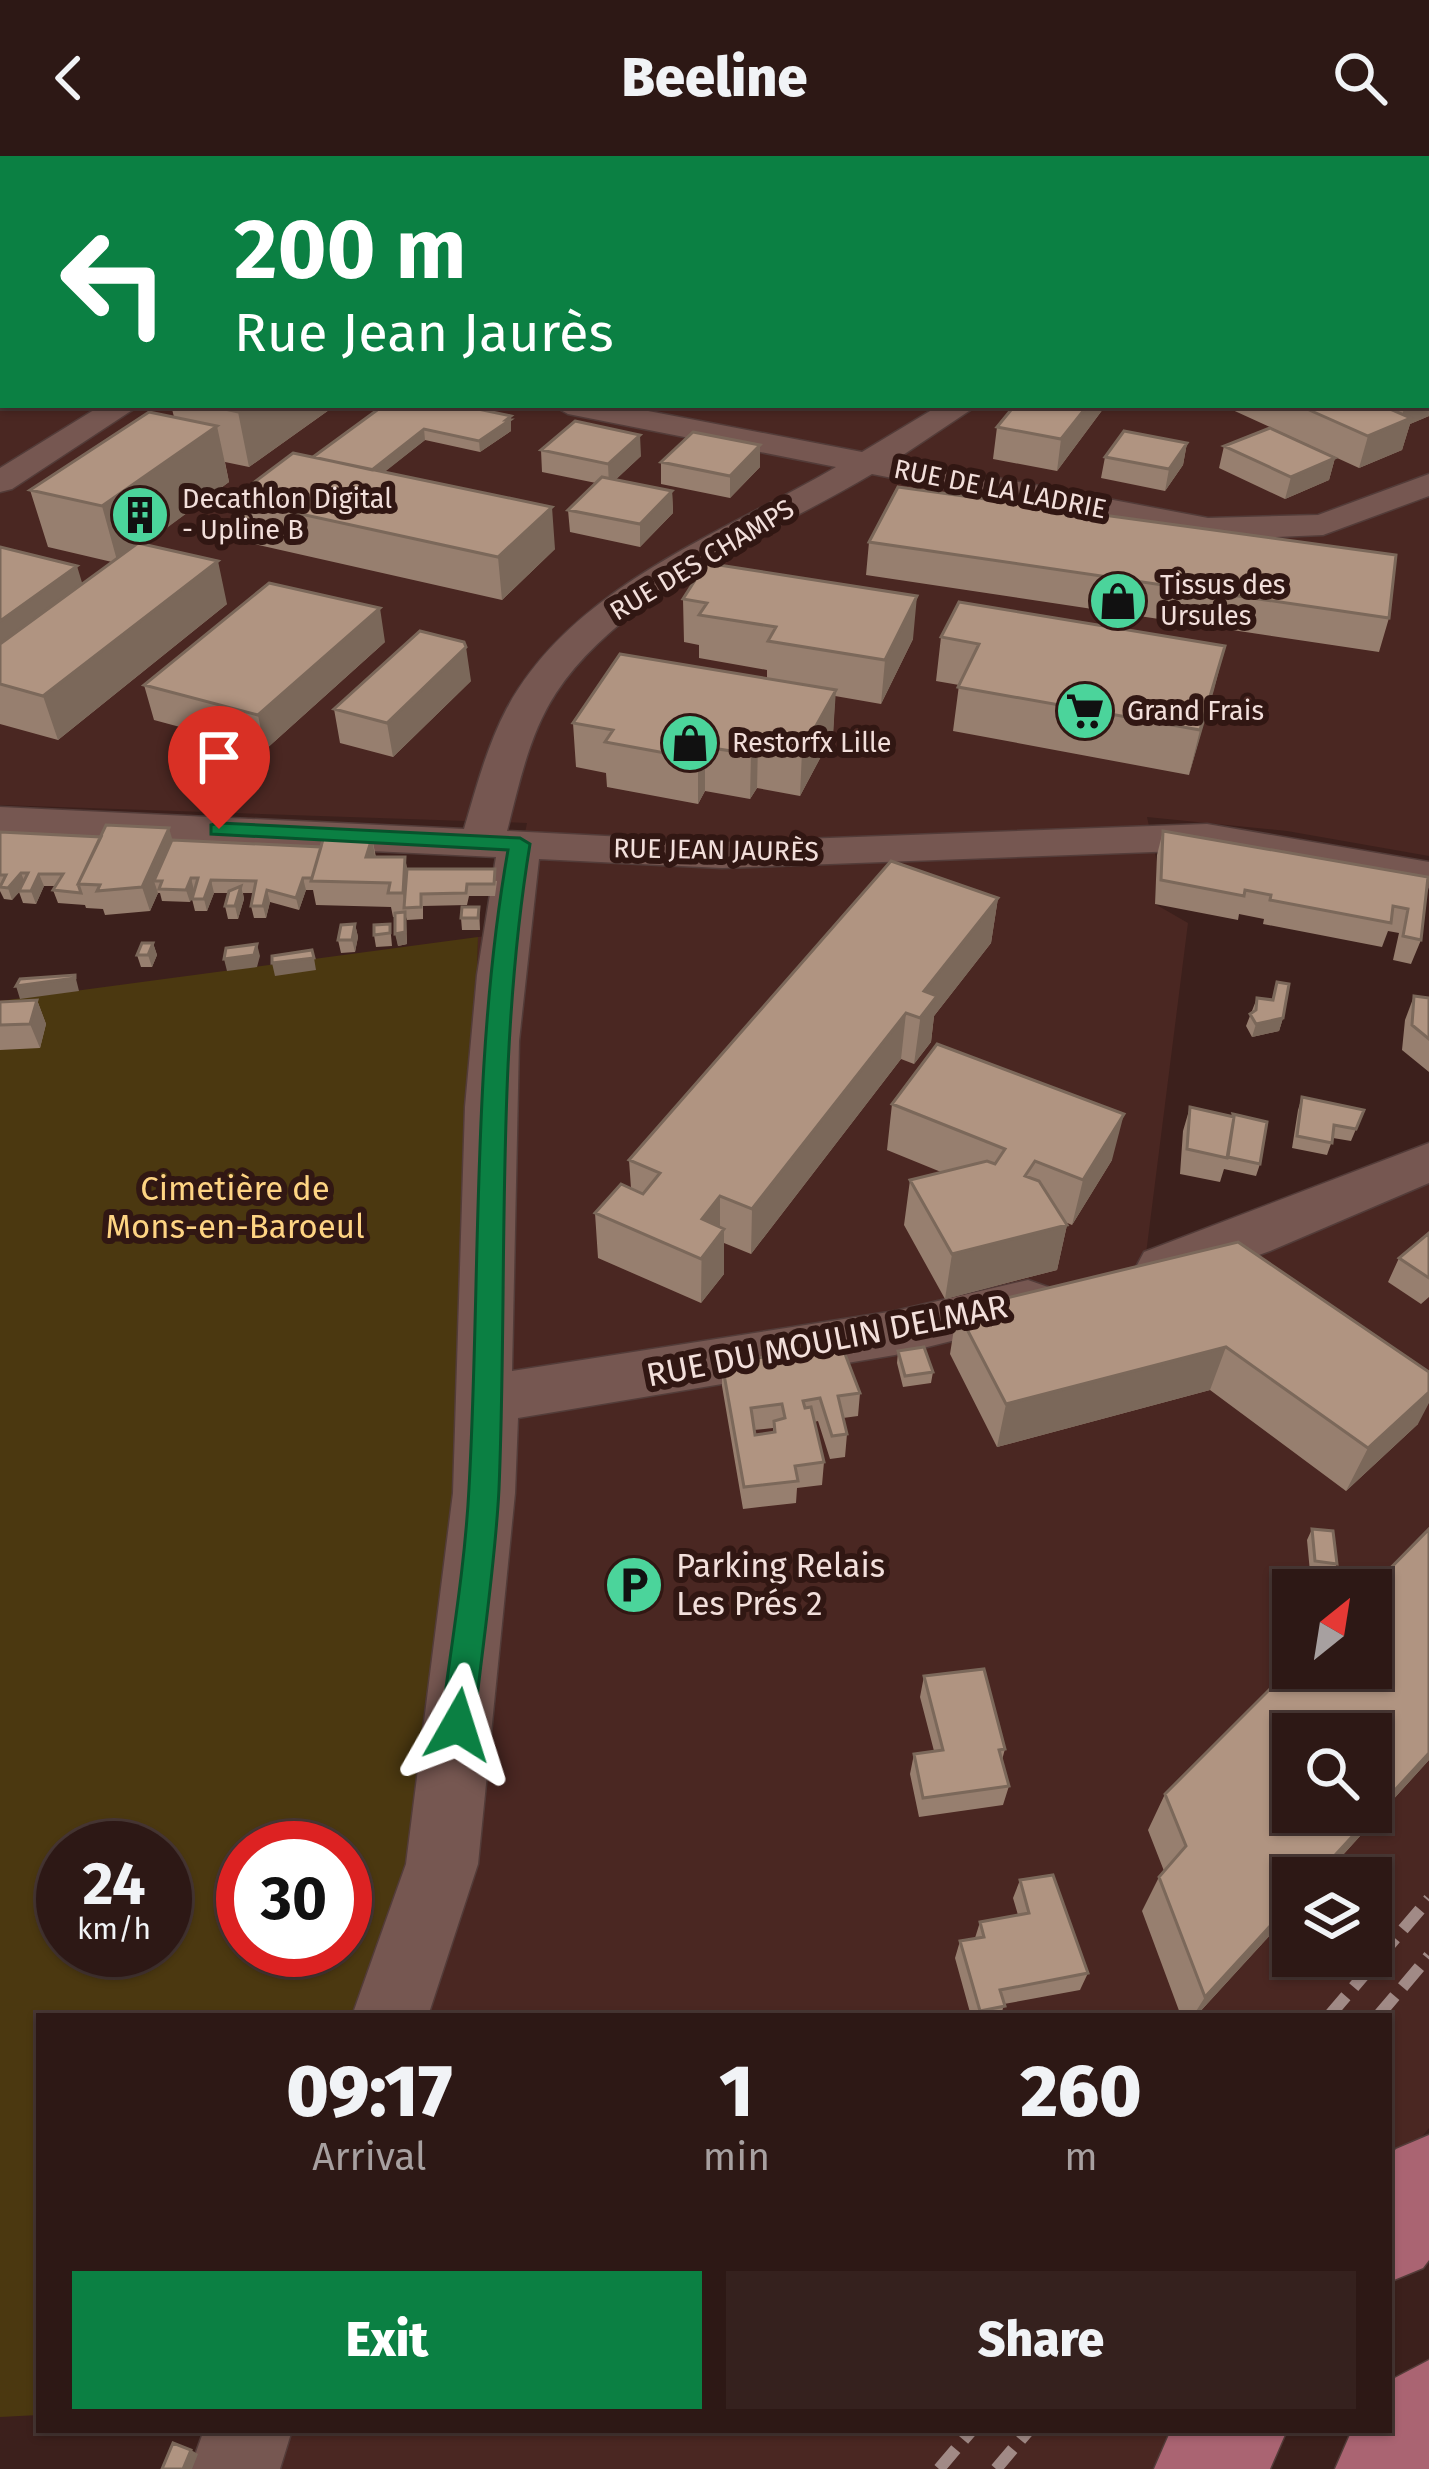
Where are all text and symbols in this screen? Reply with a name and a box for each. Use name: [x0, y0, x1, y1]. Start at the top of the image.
icon: back: [36, 45, 102, 111]
icon: search: [1327, 45, 1393, 111]
text: Beeline: [622, 46, 807, 110]
text: 200 m: [234, 199, 467, 300]
icon: left: [36, 204, 192, 360]
text: Rue Jean Jaurès: [234, 301, 614, 365]
street label: RUE DE LA LADRIE: [891, 453, 1109, 525]
place label: Decathlon Digital - Upline B: [182, 483, 392, 546]
building icon: Decathlon Digital - Upline B: [109, 484, 171, 546]
street label: RUE DES CHAMPS: [604, 492, 800, 628]
place label: Tissus des Ursules: [1160, 569, 1285, 632]
shop icon: Tissus des Ursules: [1087, 570, 1149, 632]
supermarket icon: Grand Frais: [1054, 680, 1116, 742]
place label: Grand Frais: [1127, 695, 1264, 727]
pin: [168, 706, 270, 829]
shop icon: Restorfx Lille: [659, 712, 721, 774]
icon: arrive: [186, 724, 252, 790]
place label: Restorfx Lille: [732, 727, 892, 759]
street label: RUE JEAN JAURÈS: [613, 831, 819, 868]
park label: Cimetière de Mons-en-Baroeul: [105, 1169, 365, 1247]
street label: RUE DU MOULIN DELMAR: [643, 1286, 1011, 1396]
place label: Parking Relais Les Prés 2: [676, 1546, 885, 1624]
parking icon: Parking Relais Les Prés 2: [603, 1554, 665, 1616]
north arrow: [1272, 1569, 1392, 1689]
map controls: [1272, 1569, 1392, 1977]
position arrow: [395, 1662, 521, 1788]
button: search: [1272, 1713, 1392, 1833]
speed limit sign: 30: [216, 1821, 372, 1977]
text: 24: [82, 1848, 146, 1920]
button: layers: [1272, 1857, 1392, 1977]
text: km/h: [77, 1911, 151, 1947]
text: 09:17: [286, 2049, 453, 2135]
text: 1: [719, 2049, 753, 2135]
text: 260: [1020, 2049, 1142, 2135]
text: Arrival: [312, 2134, 427, 2180]
text: min: [703, 2134, 770, 2180]
text: m: [1064, 2134, 1098, 2180]
button: Exit: [72, 2271, 702, 2409]
button: Share: [726, 2271, 1356, 2409]

